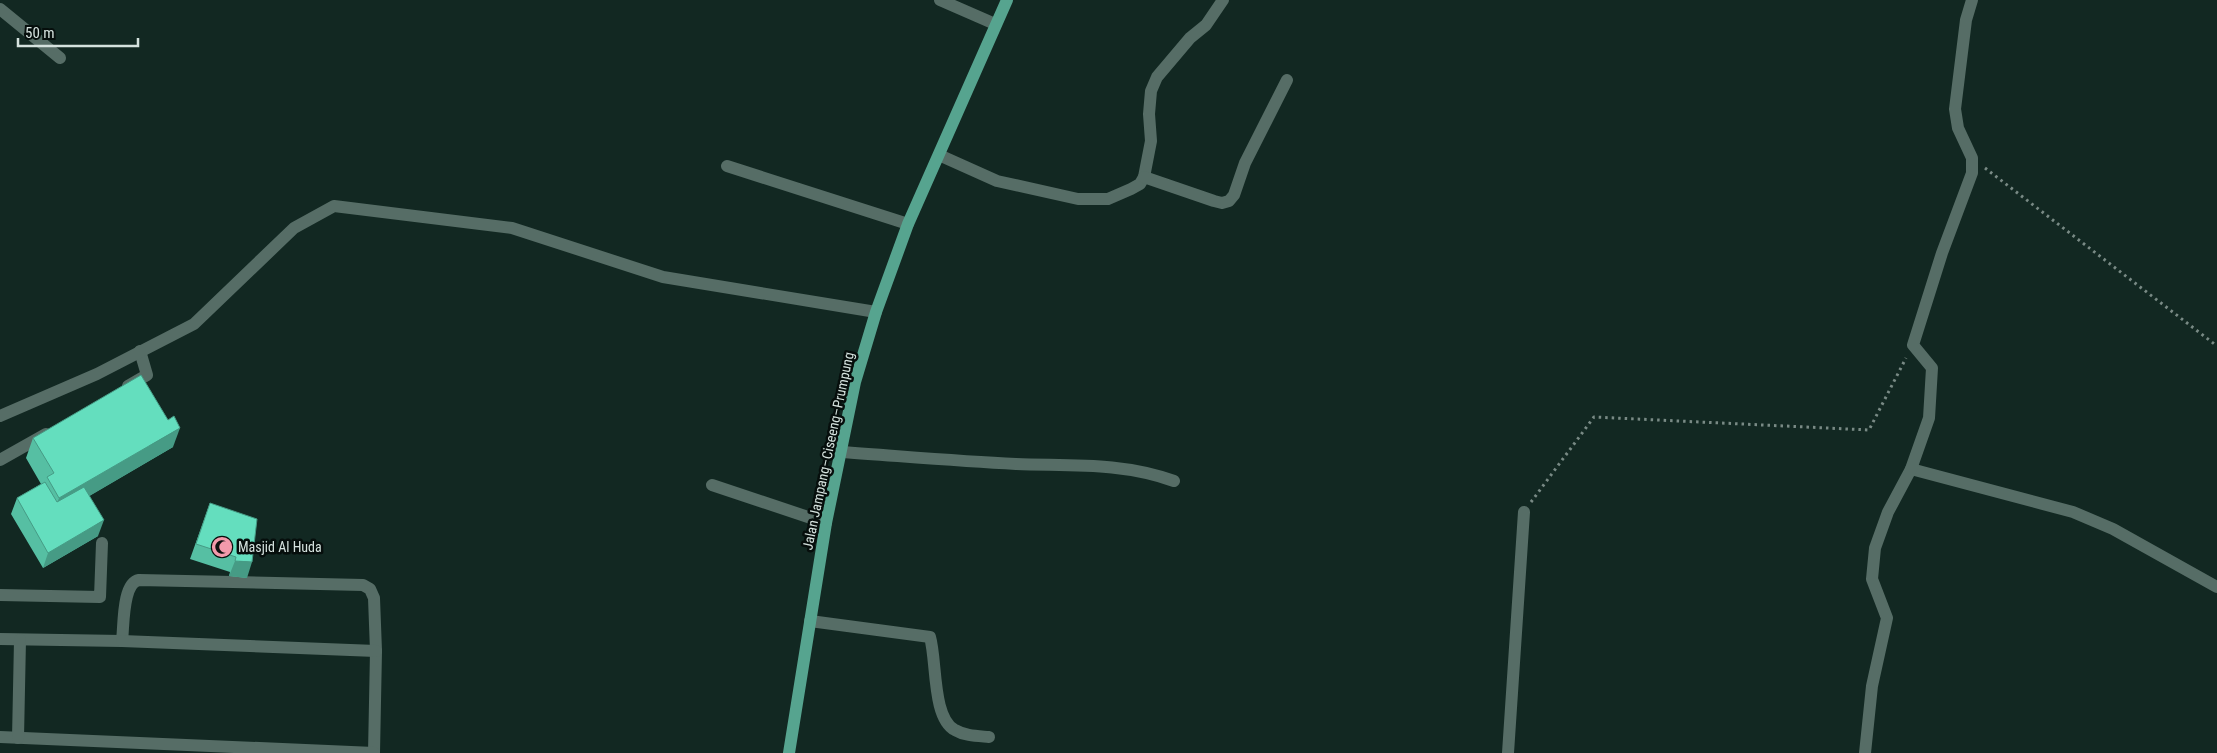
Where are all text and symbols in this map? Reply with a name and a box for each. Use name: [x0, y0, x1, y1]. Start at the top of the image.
scale bar: [18, 15, 138, 47]
text: 50 m: [25, 24, 55, 42]
street label: Jalan Jampang–Ciseeng–Prumpung: [799, 351, 857, 551]
mosque icon: Masjid Al Huda: [210, 535, 234, 559]
place label: Masjid Al Huda: [238, 539, 322, 555]

